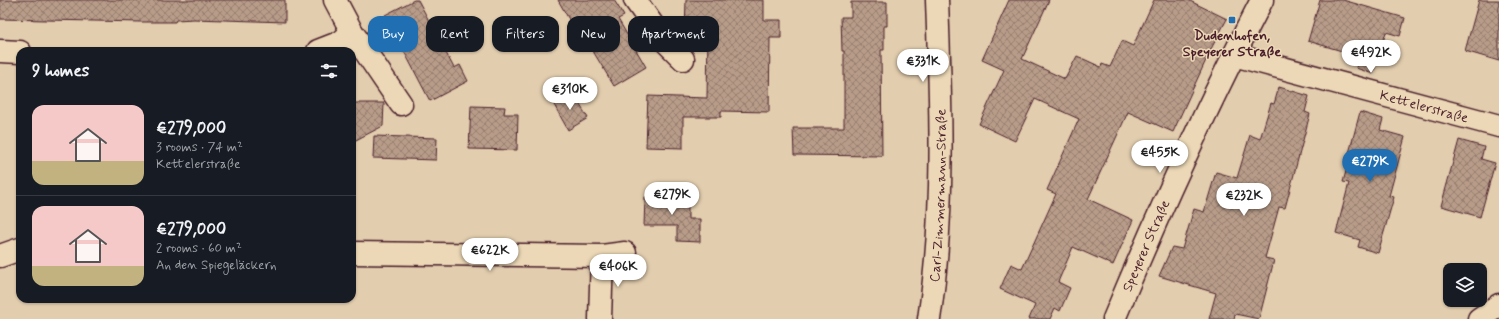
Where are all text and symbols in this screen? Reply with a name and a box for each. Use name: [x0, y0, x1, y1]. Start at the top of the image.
marker: Dudenhofen, Speyerer Straße: [1227, 15, 1237, 25]
chip: Buy: [368, 16, 418, 52]
chip: Rent: [426, 16, 484, 52]
chip: Filters: [492, 16, 559, 52]
chip: New: [567, 16, 620, 52]
chip: Apartment: [628, 16, 719, 52]
place label: Dudenhofen, Speyerer Straße: [1183, 27, 1281, 61]
pin: €492K: [1343, 40, 1399, 74]
text: €492K: [1351, 44, 1391, 61]
pin: €331K: [895, 49, 951, 83]
text: €331K: [906, 53, 940, 70]
text: 9 homes: [32, 60, 89, 82]
icon: filters: [318, 60, 340, 82]
pin: €310K: [542, 77, 598, 111]
text: €310K: [552, 81, 589, 98]
street label: Kettelerstraße: [1378, 86, 1470, 127]
street label: Carl-Zimmermann-Straße: [926, 109, 951, 283]
text: €279,000: [156, 117, 226, 139]
icon: home: [64, 121, 112, 169]
text: 3 rooms · 74 m²: [156, 139, 243, 156]
pin: €455K: [1132, 140, 1188, 174]
text: €455K: [1140, 144, 1180, 161]
pin: €279K: [1342, 149, 1398, 183]
text: €279K: [1351, 153, 1389, 170]
text: Kettelerstraße: [156, 156, 240, 173]
pin: €279K: [644, 182, 700, 216]
pin: €232K: [1216, 183, 1272, 217]
text: €279K: [653, 186, 691, 203]
text: €232K: [1225, 187, 1263, 204]
street label: Speyerer Straße: [1119, 197, 1174, 295]
text: €279,000: [156, 218, 226, 240]
icon: home: [64, 222, 112, 270]
pin: €622K: [462, 238, 518, 272]
text: 2 rooms · 60 m²: [156, 240, 242, 257]
text: €622K: [471, 242, 509, 259]
pin: €406K: [590, 254, 646, 288]
text: An den Spiegeläckern: [156, 257, 277, 274]
text: €406K: [599, 258, 637, 275]
map controls: [1443, 263, 1487, 307]
button: layers: [1443, 263, 1487, 307]

